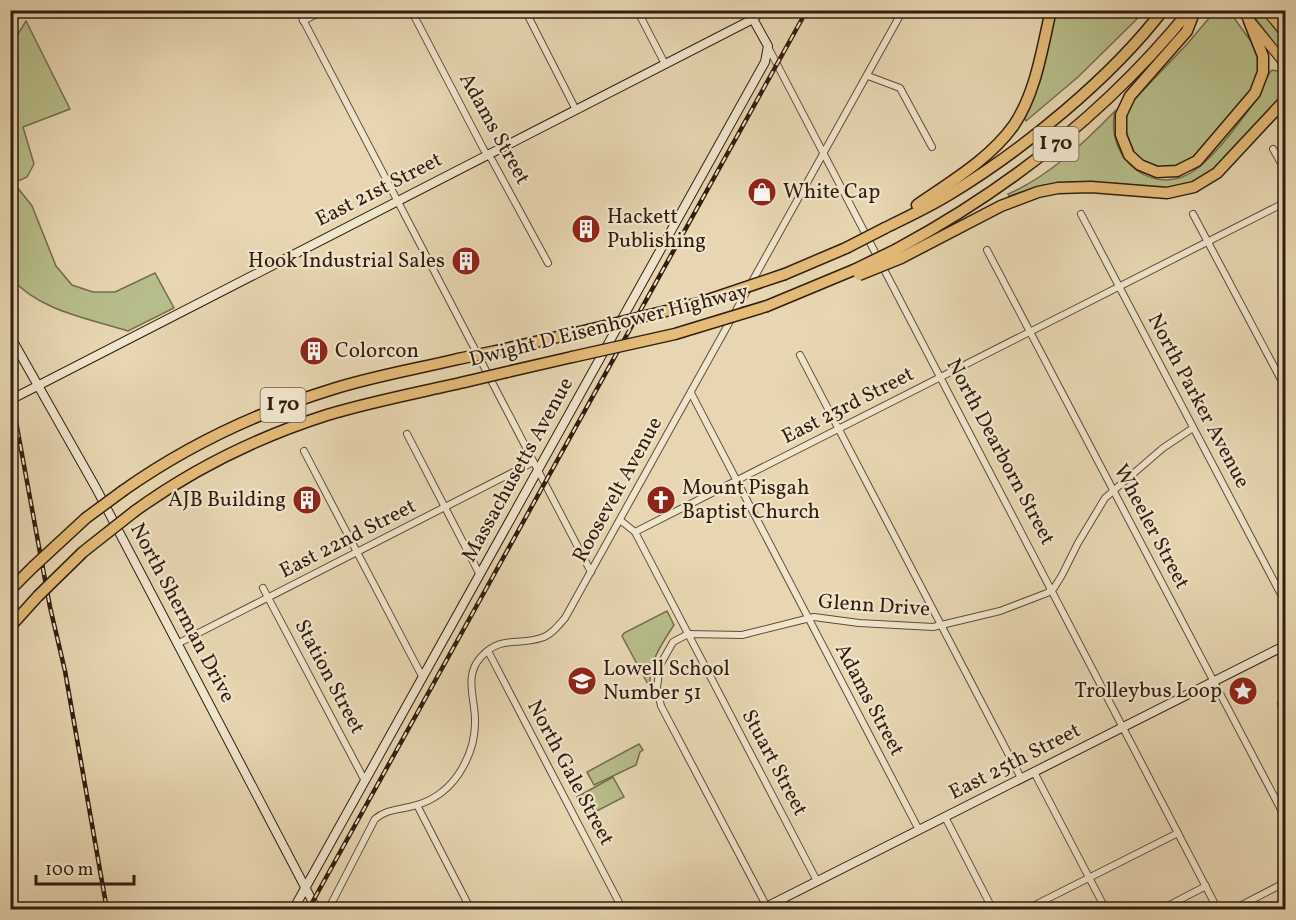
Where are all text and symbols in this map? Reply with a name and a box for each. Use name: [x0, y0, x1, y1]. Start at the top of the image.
street label: Adams Street: [451, 68, 537, 190]
road number: I 70: [1034, 127, 1078, 161]
street label: East 21st Street: [311, 146, 447, 234]
shop icon: White Cap: [746, 176, 778, 208]
place label: White Cap: [783, 178, 880, 207]
place label: Hackett Publishing: [607, 203, 706, 256]
building icon: Hackett Publishing: [570, 213, 602, 245]
building icon: Hook Industrial Sales: [450, 245, 482, 277]
place label: Hook Industrial Sales: [248, 247, 445, 276]
street label: Dwight D Eisenhower Highway: [466, 277, 752, 375]
street label: North Parker Avenue: [1140, 309, 1256, 493]
building icon: Colorcon: [298, 335, 330, 367]
place label: Colorcon: [335, 337, 419, 366]
street label: North Dearborn Street: [939, 354, 1061, 550]
street label: East 23rd Street: [777, 360, 919, 452]
street label: Massachusetts Avenue: [455, 372, 581, 568]
road number: I 70: [260, 388, 306, 422]
street label: Roosevelt Avenue: [566, 412, 670, 568]
street label: Wheeler Street: [1106, 459, 1196, 595]
place label: Mount Pisgah Baptist Church: [682, 474, 820, 527]
building icon: AJB Building: [291, 484, 323, 516]
church icon: Mount Pisgah Baptist Church: [645, 484, 677, 516]
place label: AJB Building: [168, 486, 286, 515]
street label: East 22nd Street: [275, 492, 421, 586]
street label: North Sherman Drive: [122, 518, 242, 708]
street label: Glenn Drive: [817, 588, 931, 624]
street label: Station Street: [287, 615, 371, 739]
street label: Adams Street: [827, 639, 911, 761]
place label: Lowell School Number 51: [603, 655, 730, 708]
school or university icon: Lowell School Number 51: [566, 665, 598, 697]
place icon: Trolleybus Loop: [1227, 675, 1259, 707]
place label: Trolleybus Loop: [1074, 677, 1222, 706]
street label: North Gale Street: [519, 695, 621, 851]
street label: Stuart Street: [734, 705, 814, 821]
street label: East 25th Street: [944, 716, 1086, 808]
scale bar: [36, 848, 134, 886]
text: 100 m: [45, 858, 94, 883]

